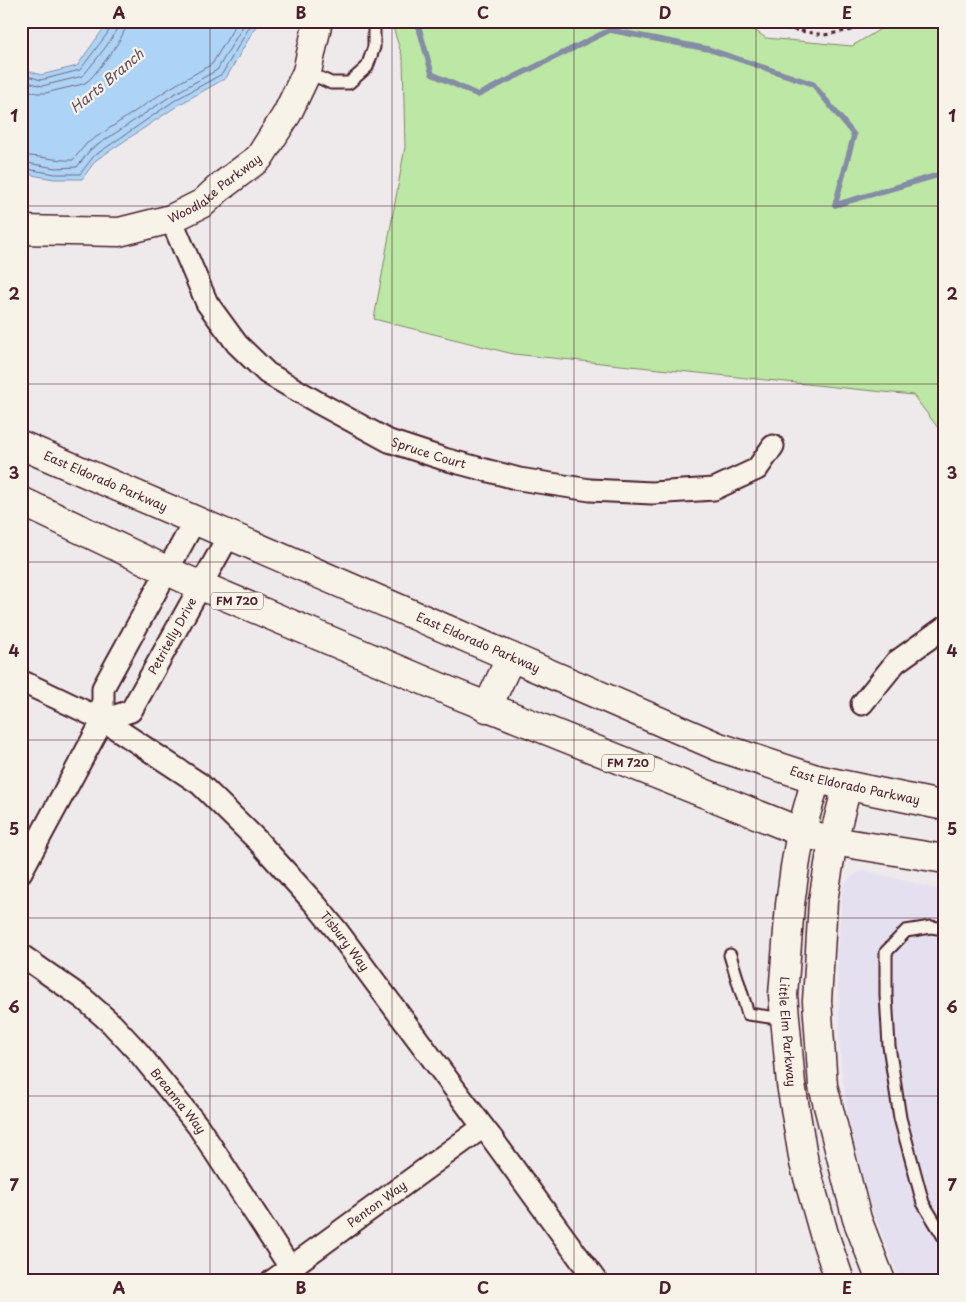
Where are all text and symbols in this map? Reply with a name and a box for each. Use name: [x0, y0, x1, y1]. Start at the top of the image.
text: A: [113, 0, 126, 24]
text: B: [296, 0, 307, 24]
text: C: [477, 0, 489, 24]
text: D: [659, 0, 671, 24]
text: E: [842, 0, 852, 24]
water label: Harts Branch: [65, 43, 149, 118]
text: 1: [10, 103, 18, 127]
text: 1: [948, 103, 956, 127]
street label: Woodlake Parkway: [165, 149, 265, 227]
text: 2: [8, 281, 20, 305]
text: 2: [946, 281, 958, 305]
street label: Spruce Court: [389, 432, 468, 472]
street label: East Eldorado Parkway: [41, 446, 170, 515]
text: 3: [9, 460, 19, 484]
text: 3: [947, 460, 957, 484]
road number: FM 720: [211, 592, 263, 610]
street label: Petritelly Drive: [143, 594, 200, 677]
street label: East Eldorado Parkway: [414, 607, 543, 677]
text: 4: [9, 638, 20, 662]
text: 4: [947, 638, 958, 662]
road number: FM 720: [602, 754, 654, 771]
street label: East Eldorado Parkway: [788, 761, 922, 809]
text: 5: [9, 816, 19, 840]
text: 5: [947, 816, 957, 840]
street label: Tisbury Way: [316, 907, 374, 975]
street label: Little Elm Parkway: [775, 976, 801, 1087]
text: 6: [8, 994, 20, 1018]
text: 6: [946, 994, 958, 1018]
street label: Breanna Way: [147, 1064, 211, 1137]
text: 7: [9, 1172, 19, 1196]
text: 7: [947, 1172, 957, 1196]
street label: Penton Way: [343, 1176, 410, 1231]
text: A: [113, 1275, 126, 1299]
text: B: [296, 1275, 307, 1299]
text: C: [477, 1275, 489, 1299]
text: D: [659, 1275, 671, 1299]
text: E: [842, 1275, 852, 1299]

